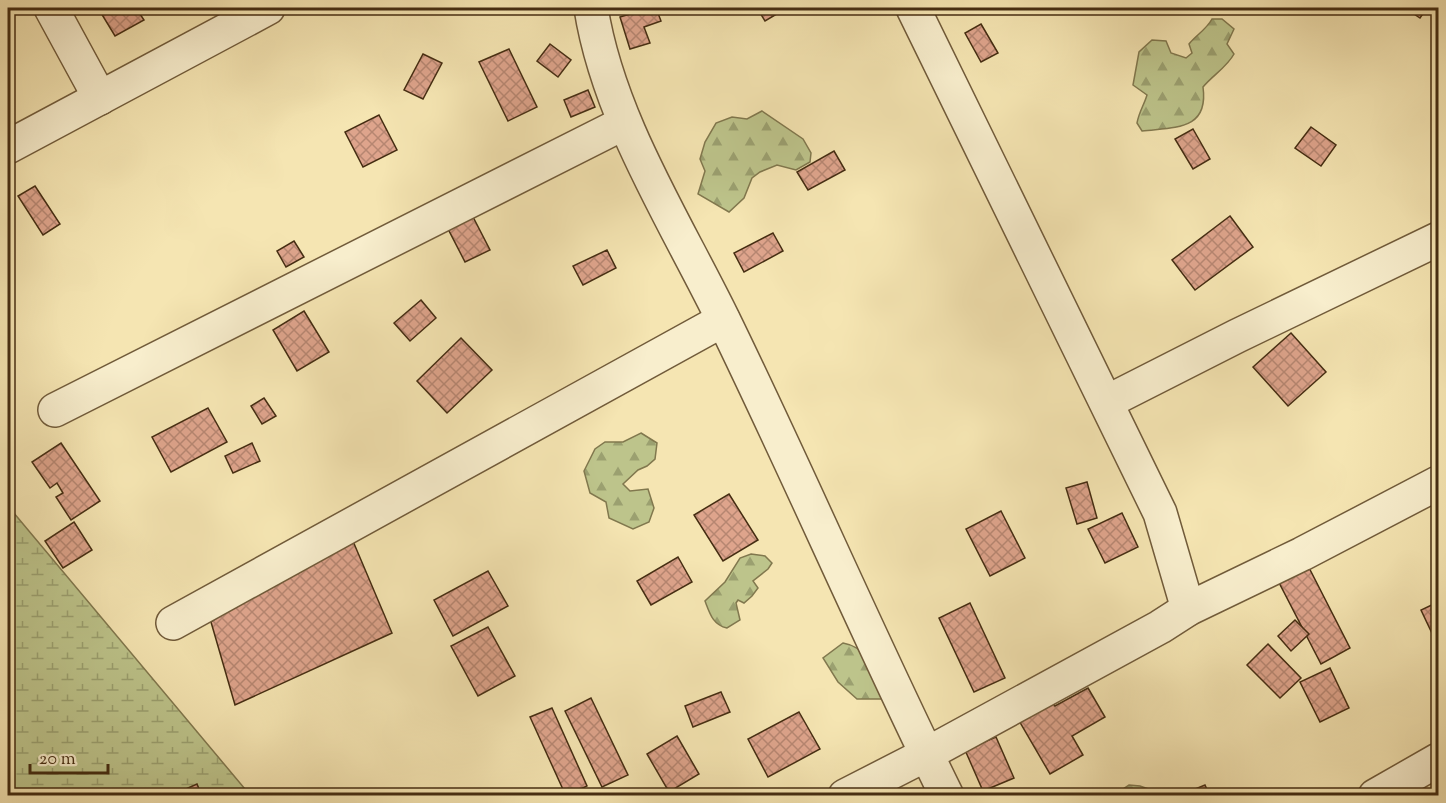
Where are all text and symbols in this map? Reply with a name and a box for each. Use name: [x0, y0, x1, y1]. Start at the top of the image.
scale bar: [30, 737, 108, 775]
text: 20 m: [39, 747, 76, 773]

